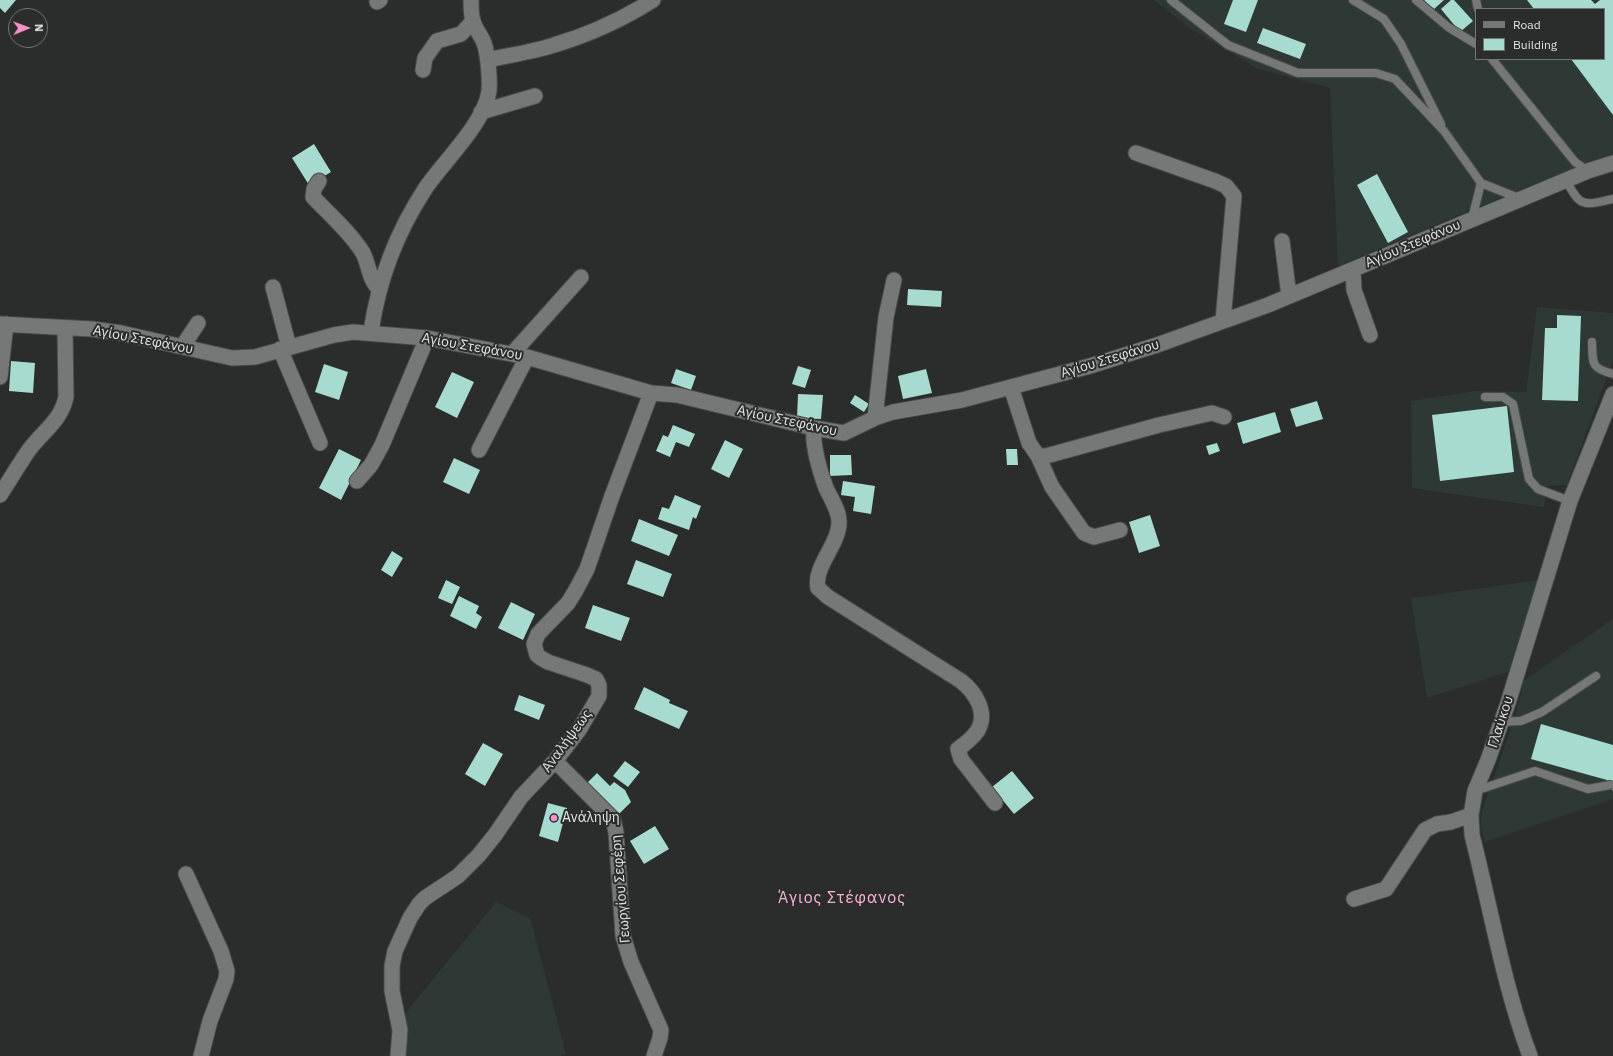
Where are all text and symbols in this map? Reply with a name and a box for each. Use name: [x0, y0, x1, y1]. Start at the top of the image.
north arrow: [8, 8, 48, 48]
legend: [1475, 8, 1605, 60]
text: Road: [1513, 17, 1541, 32]
text: N: [32, 24, 46, 32]
text: Building: [1513, 37, 1557, 52]
street label: Αγίου Στεφάνου: [1363, 216, 1463, 272]
street label: Αγίου Στεφάνου: [91, 322, 195, 358]
street label: Αγίου Στεφάνου: [420, 330, 524, 364]
street label: Αγίου Στεφάνου: [1059, 336, 1161, 382]
street label: Αγίου Στεφάνου: [735, 402, 839, 440]
street label: Γλαύκου: [1485, 694, 1517, 750]
street label: Αναλήψεως: [538, 706, 596, 776]
place label: Ανάληψη: [562, 810, 620, 826]
marker: Ανάληψη: [549, 813, 559, 823]
street label: Γεωργίου Σεφέρη: [608, 834, 634, 944]
district label: Άγιος Στέφανος: [778, 888, 906, 908]

